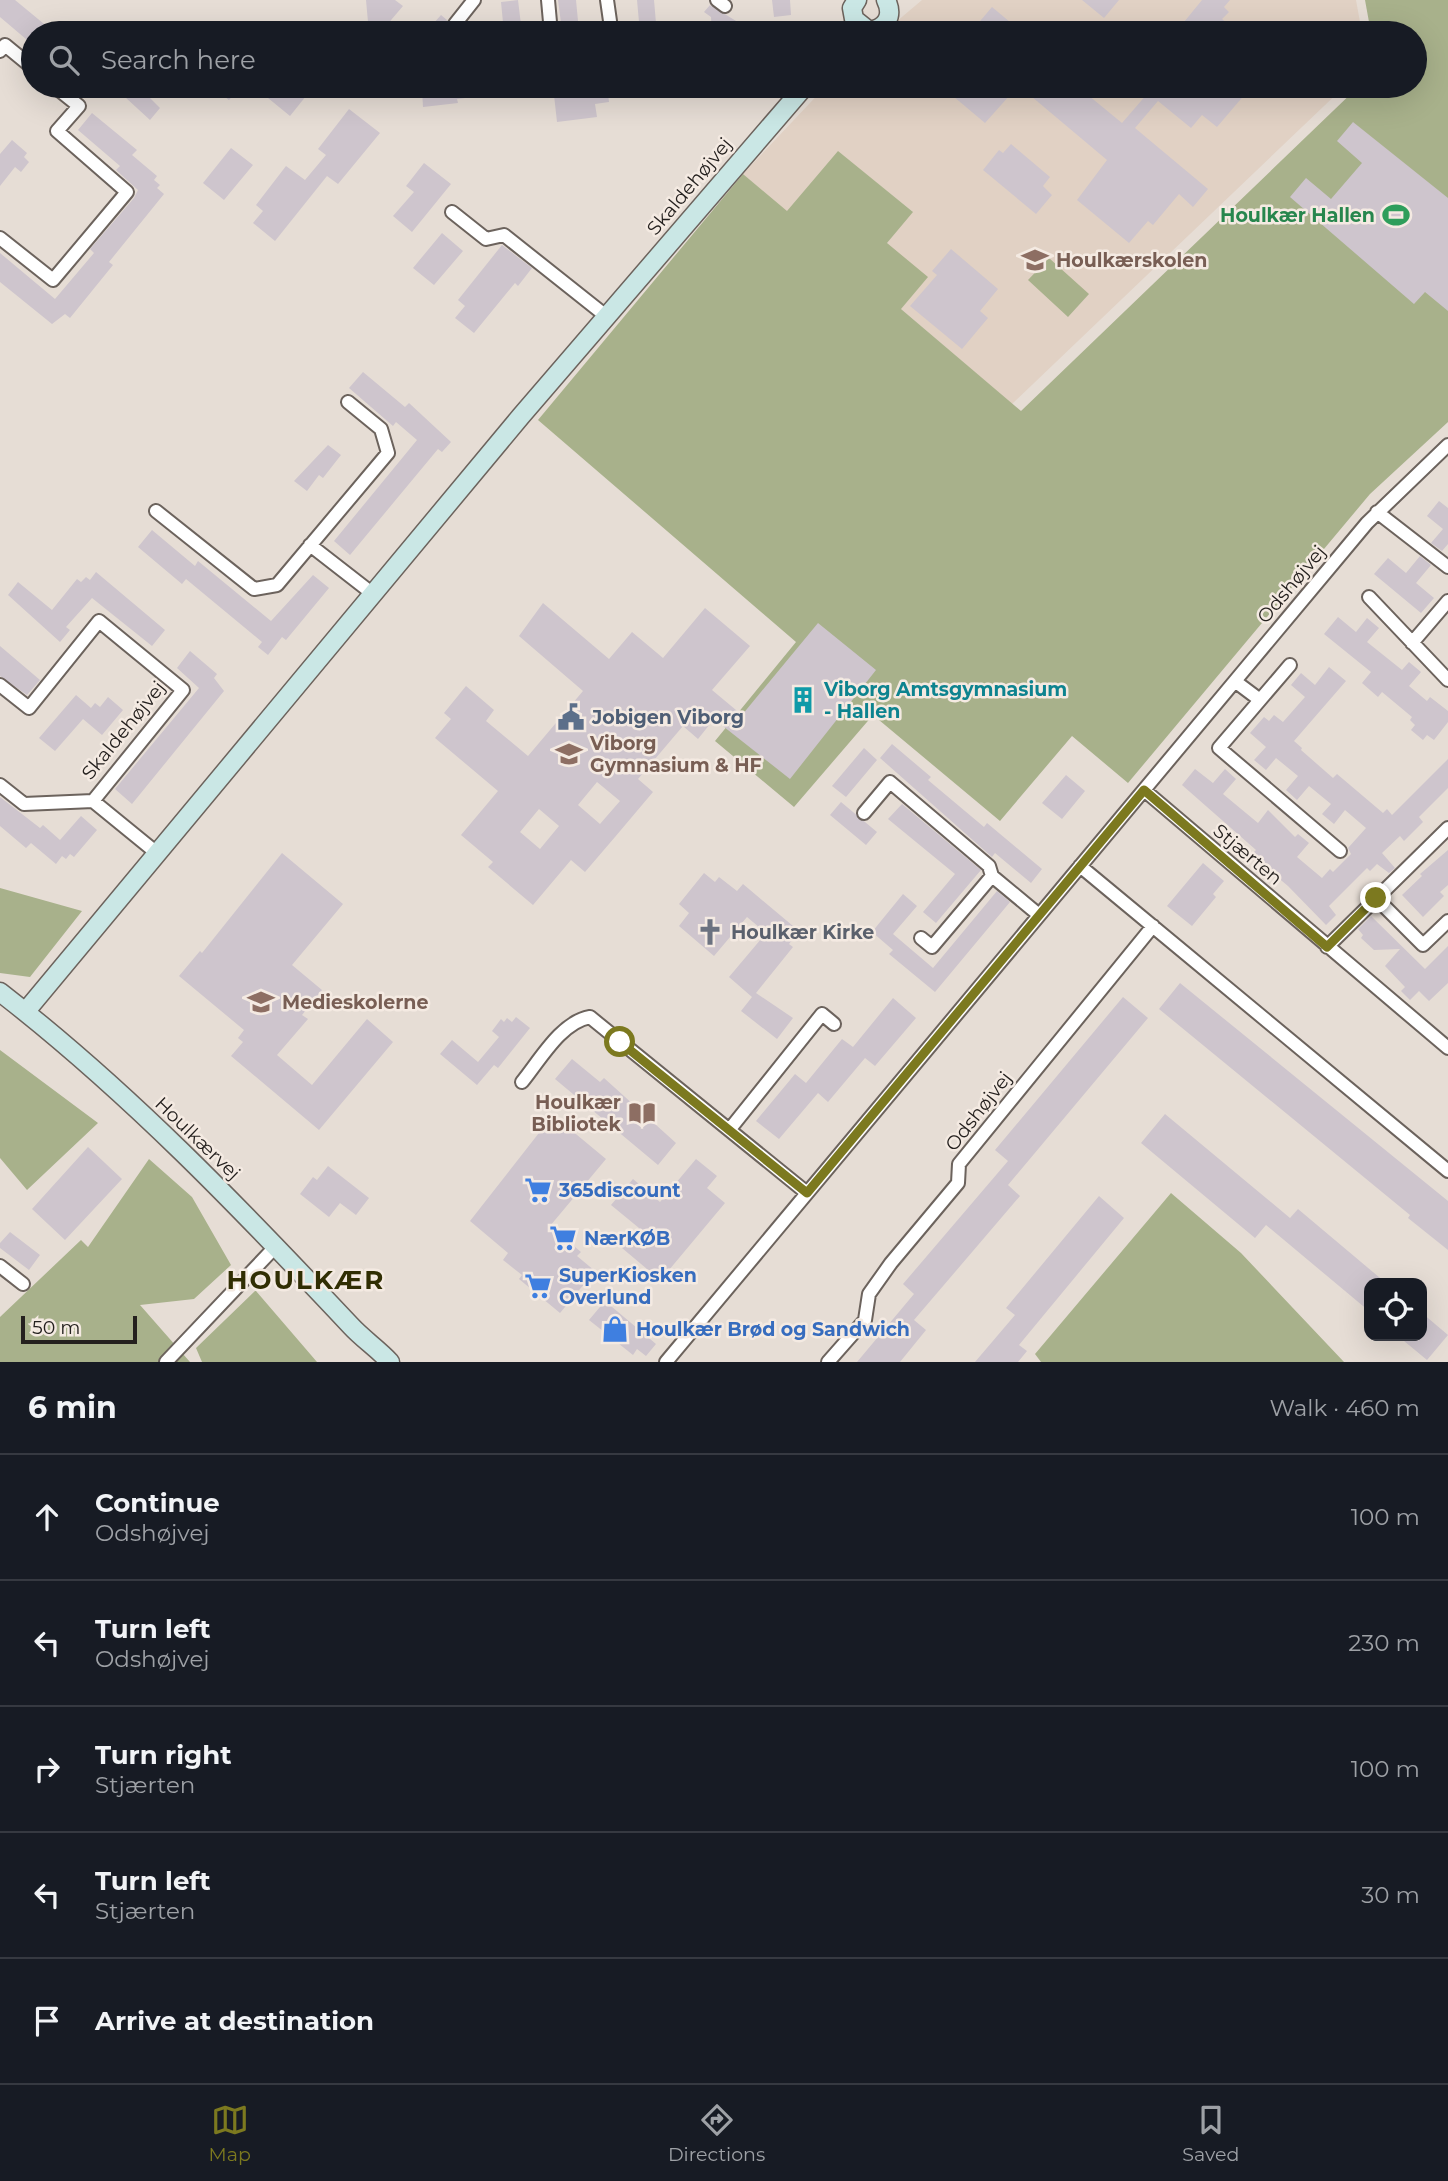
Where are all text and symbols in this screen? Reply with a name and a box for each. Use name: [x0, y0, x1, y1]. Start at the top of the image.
search box: [21, 21, 1427, 98]
icon: search: [45, 41, 83, 79]
text: Search here: [101, 44, 256, 76]
street label: Skaldehøjvej: [642, 133, 737, 240]
sports icon: Houlkær Hallen: [1381, 200, 1411, 230]
place label: Houlkær Hallen: [1220, 204, 1375, 227]
school or university icon: Houlkærskolen: [1020, 245, 1050, 275]
place label: Houlkærskolen: [1056, 249, 1207, 272]
street label: Odshøjvej: [1252, 541, 1331, 628]
street label: Skaldehøjvej: [77, 676, 170, 784]
place label: Viborg Amtsgymnasium - Hallen: [823, 678, 1067, 723]
building icon: Viborg Amtsgymnasium - Hallen: [788, 685, 818, 715]
public building icon: Jobigen Viborg: [556, 702, 586, 732]
place label: Jobigen Viborg: [591, 706, 744, 729]
place label: Viborg Gymnasium & HF: [589, 732, 762, 777]
school or university icon: Viborg Gymnasium & HF: [554, 739, 584, 769]
street label: Stjærten: [1209, 819, 1287, 890]
route end: [1360, 882, 1391, 913]
church icon: Houlkær Kirke: [695, 917, 725, 947]
place label: Houlkær Kirke: [731, 921, 874, 944]
school or university icon: Medieskolerne: [246, 987, 276, 1017]
place label: Medieskolerne: [282, 991, 429, 1014]
route start: [604, 1026, 635, 1057]
street label: Odshøjvej: [940, 1067, 1017, 1156]
place label: Houlkær Bibliotek: [531, 1091, 622, 1136]
street label: Houlkærvej: [150, 1092, 245, 1185]
library icon: Houlkær Bibliotek: [627, 1098, 657, 1128]
supermarket icon: 365discount: [523, 1175, 553, 1205]
place label: 365discount: [558, 1179, 681, 1202]
supermarket icon: NærKØB: [548, 1223, 578, 1253]
place label: NærKØB: [584, 1227, 670, 1250]
district label: HOULKÆR: [227, 1264, 385, 1296]
place label: SuperKiosken Overlund: [559, 1264, 697, 1309]
supermarket icon: SuperKiosken Overlund: [523, 1271, 553, 1301]
map controls: [1364, 1278, 1427, 1341]
button: locate: [1364, 1278, 1427, 1341]
scale bar: [21, 1313, 136, 1345]
shop icon: Houlkær Brød og Sandwich: [600, 1314, 630, 1344]
text: 50 m: [32, 1316, 80, 1339]
place label: Houlkær Brød og Sandwich: [636, 1318, 910, 1341]
text: 6 min: [28, 1389, 117, 1426]
text: Walk · 460 m: [1269, 1394, 1420, 1422]
text: Continue: [95, 1487, 220, 1519]
icon: ahead: [28, 1498, 66, 1536]
text: 100 m: [1351, 1503, 1420, 1531]
text: Odshøjvej: [95, 1519, 209, 1547]
text: Turn left: [95, 1613, 211, 1645]
icon: left: [28, 1624, 66, 1662]
text: 230 m: [1348, 1629, 1420, 1657]
text: Odshøjvej: [95, 1645, 209, 1673]
text: Turn right: [95, 1739, 231, 1771]
icon: right: [28, 1750, 66, 1788]
text: 100 m: [1351, 1755, 1420, 1783]
text: Stjærten: [95, 1771, 195, 1799]
text: Turn left: [95, 1865, 211, 1897]
icon: left: [28, 1876, 66, 1914]
text: 30 m: [1361, 1881, 1420, 1909]
text: Stjærten: [95, 1897, 195, 1925]
icon: arrive: [28, 2002, 66, 2040]
text: Arrive at destination: [95, 2005, 374, 2037]
tab: Map: [209, 2101, 251, 2166]
tab: Directions: [668, 2101, 765, 2166]
tab: Saved: [1182, 2101, 1239, 2166]

